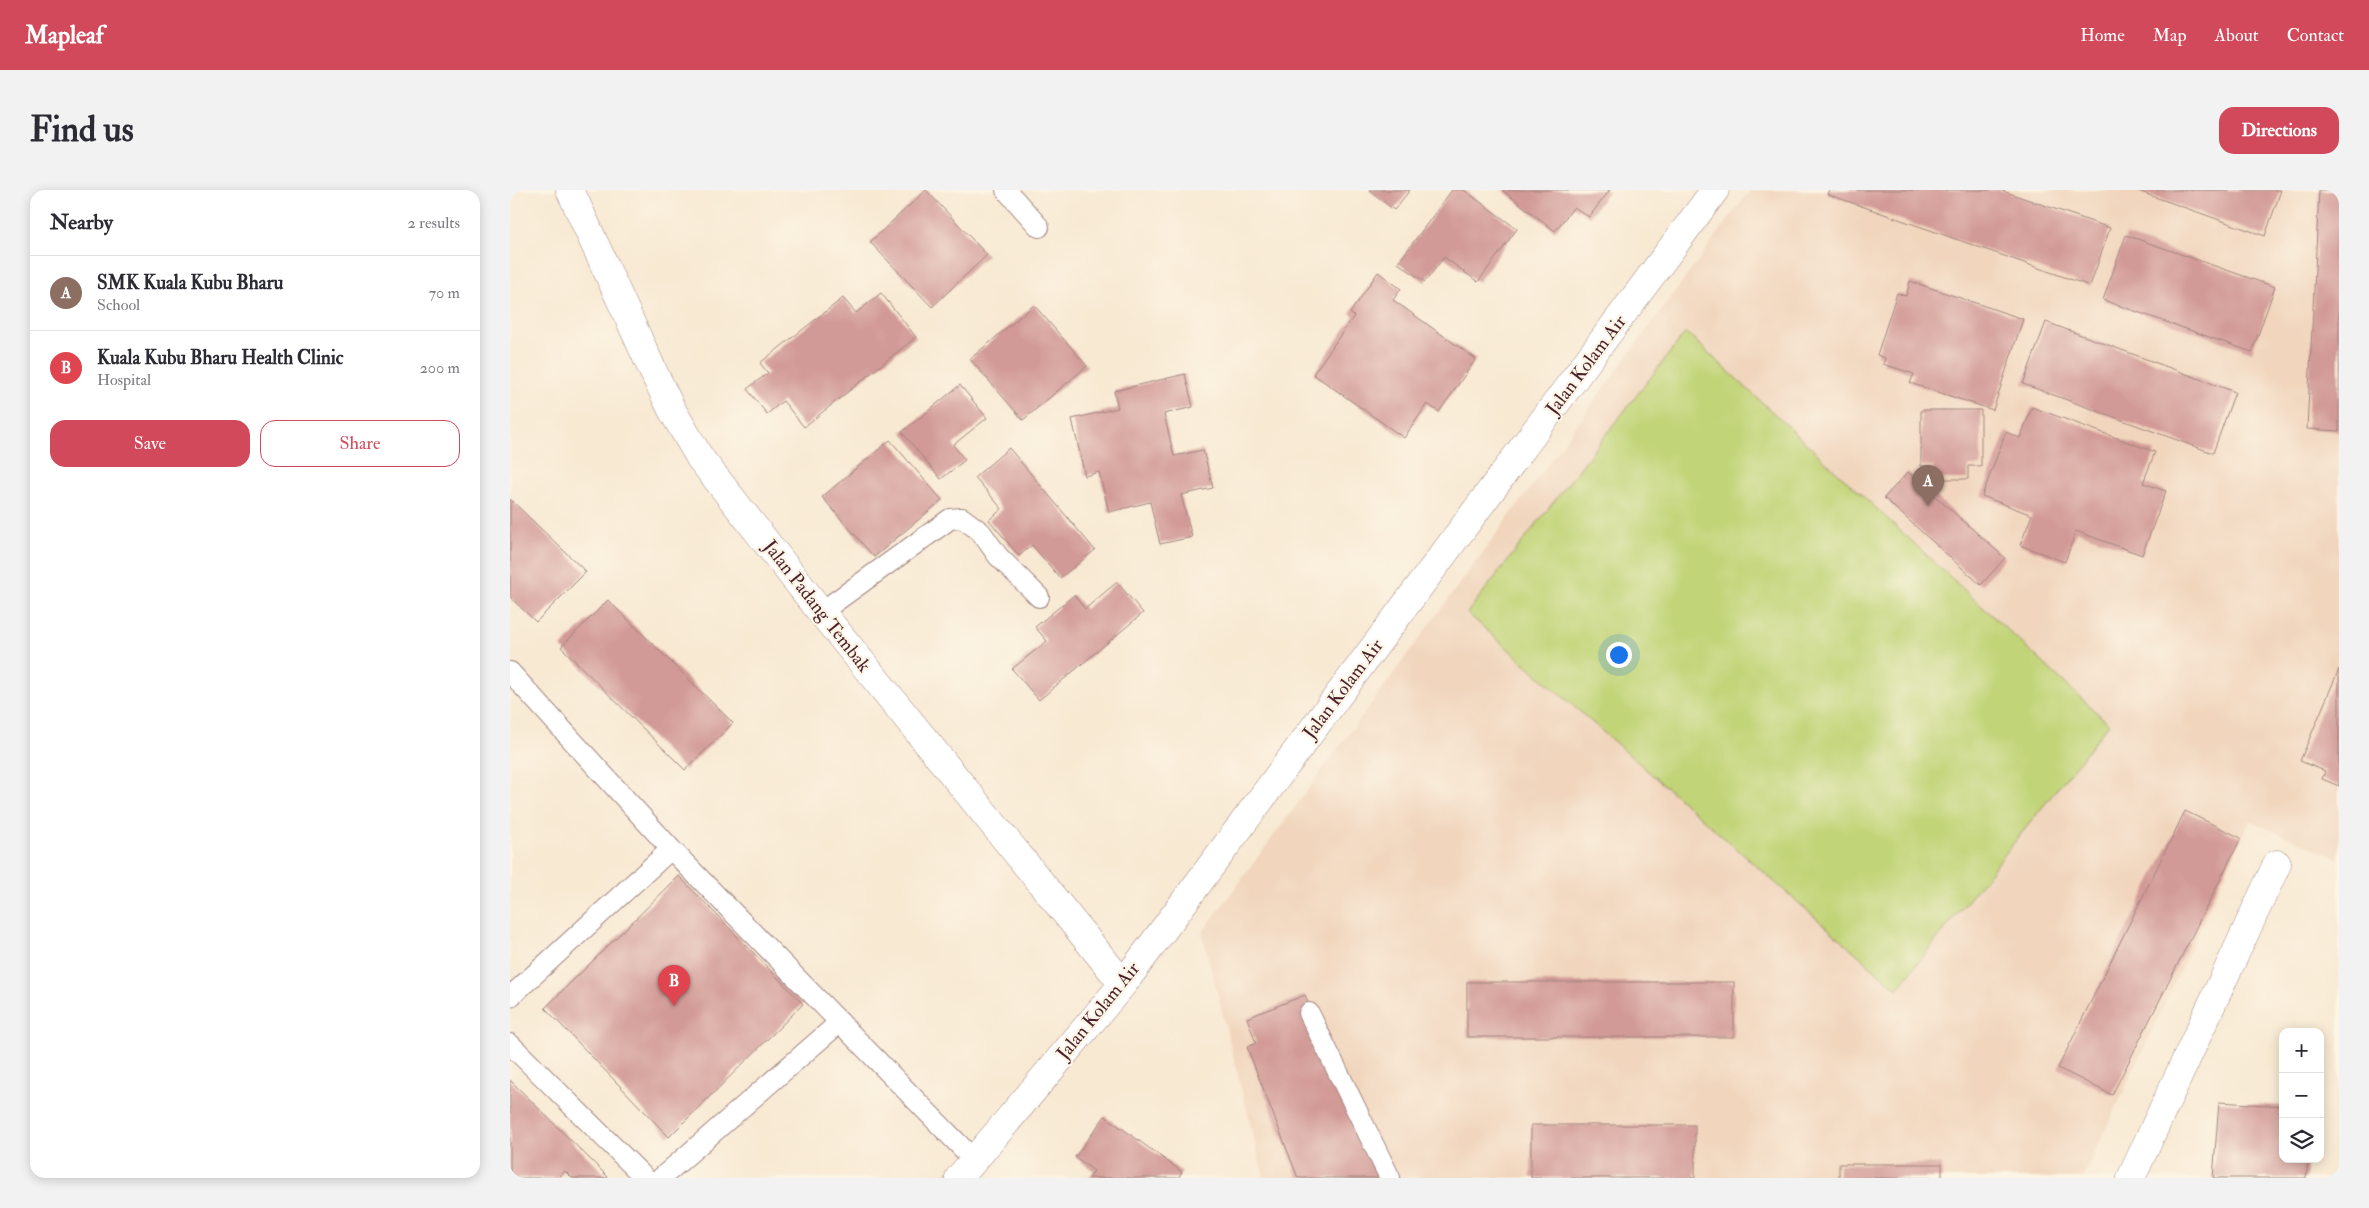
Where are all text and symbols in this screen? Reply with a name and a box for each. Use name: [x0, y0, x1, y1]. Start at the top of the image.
text: Mapleaf: [25, 20, 104, 51]
text: Home: [2080, 24, 2125, 47]
text: Map: [2153, 24, 2187, 47]
text: About: [2215, 24, 2259, 47]
text: Contact: [2287, 24, 2344, 47]
button: Directions: [2219, 107, 2339, 154]
text: Find us: [30, 108, 134, 152]
text: Nearby: [50, 209, 113, 236]
text: 2 results: [407, 213, 460, 233]
text: SMK Kuala Kubu Bharu: [97, 271, 283, 295]
text: A: [61, 283, 71, 303]
text: 70 m: [429, 283, 460, 303]
text: School: [97, 295, 140, 315]
street label: Jalan Kolam Air: [1540, 310, 1631, 421]
text: Kuala Kubu Bharu Health Clinic: [97, 346, 343, 370]
text: B: [61, 358, 71, 378]
text: 200 m: [420, 358, 460, 378]
text: Hospital: [97, 370, 151, 390]
button: Save: [50, 420, 250, 467]
button: Share: [260, 420, 460, 467]
pin: A: [1912, 465, 1944, 506]
street label: Jalan Padang Tembak: [757, 534, 876, 677]
street label: Jalan Kolam Air: [1297, 634, 1388, 745]
your location: [1606, 642, 1632, 668]
street label: Jalan Kolam Air: [1051, 957, 1145, 1066]
pin: B: [658, 965, 690, 1006]
map controls: [2279, 1028, 2324, 1163]
button: +: [2279, 1028, 2324, 1073]
button: −: [2279, 1073, 2324, 1118]
button: layers: [2279, 1118, 2324, 1163]

